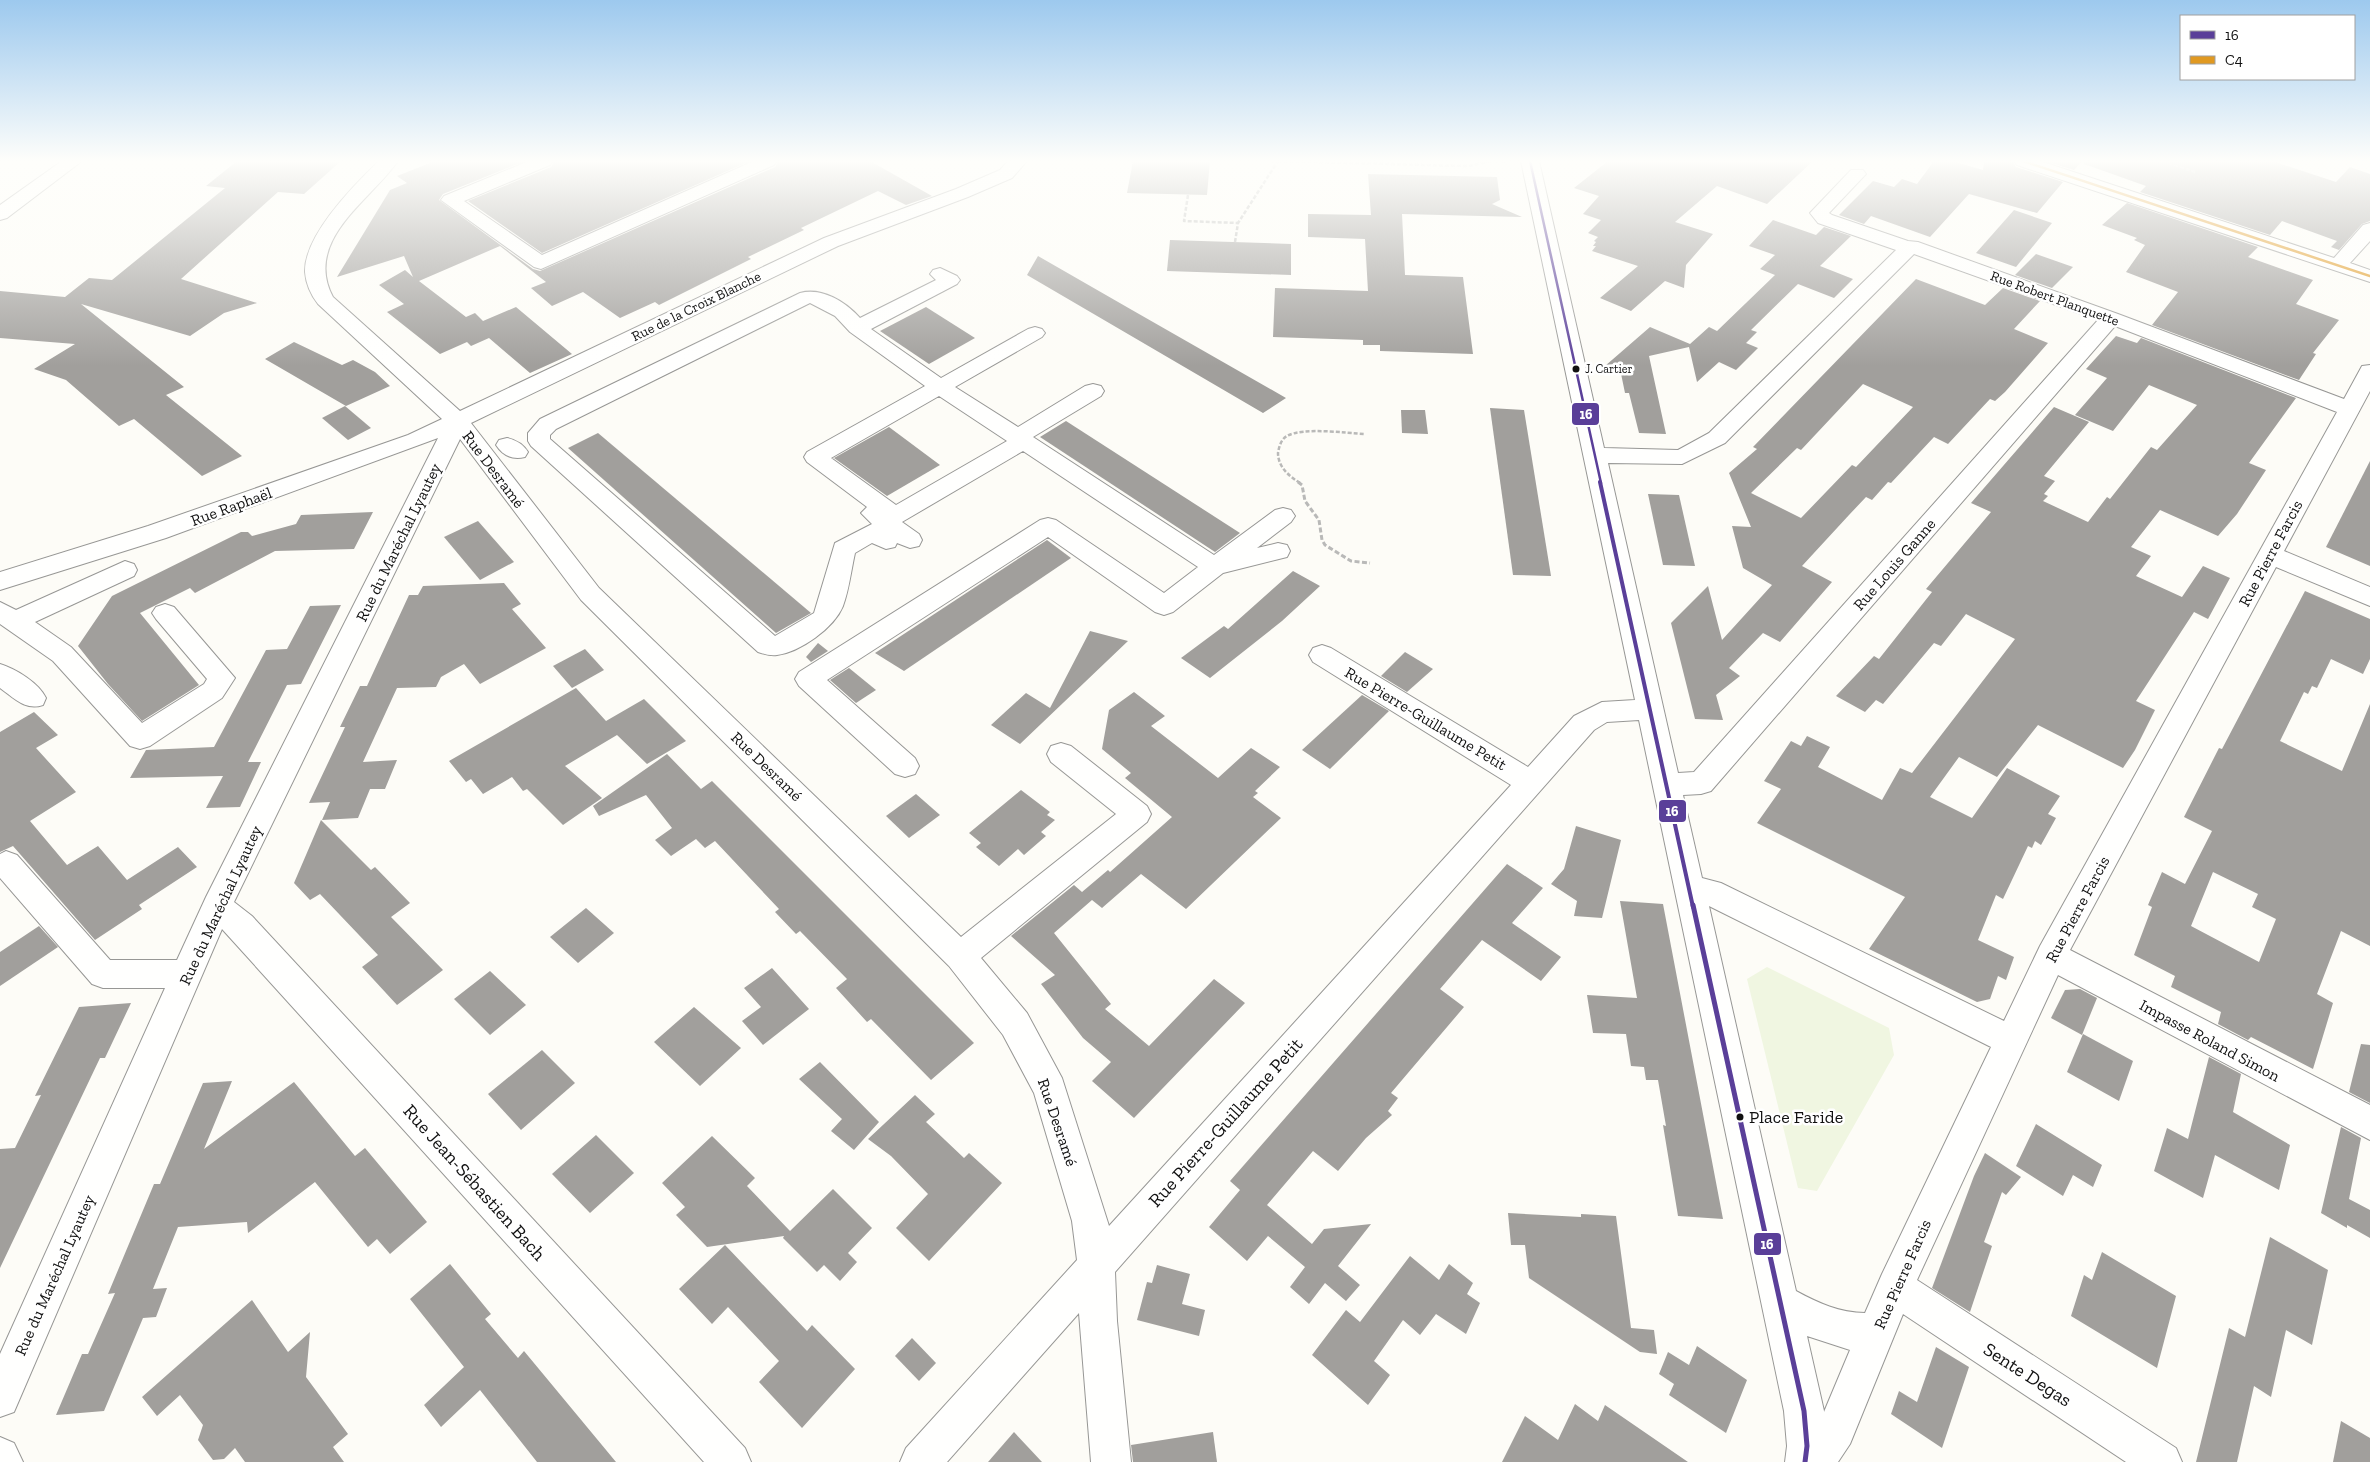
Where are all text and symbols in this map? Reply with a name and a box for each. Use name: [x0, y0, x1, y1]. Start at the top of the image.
legend: [2180, 15, 2355, 80]
text: 16: [2225, 26, 2239, 44]
text: C4: [2225, 51, 2243, 69]
street label: Rue Robert Planquette: [1988, 267, 2122, 330]
street label: Rue de la Croix Blanche: [629, 268, 764, 345]
place label: J. Cartier: [1585, 362, 1632, 376]
marker: J. Cartier: [1571, 364, 1581, 374]
line badge: 16: [1571, 402, 1600, 426]
text: 16: [1579, 406, 1593, 423]
street label: Rue Desramé: [458, 427, 529, 512]
street label: Rue du Maréchal Lyautey: [352, 459, 445, 624]
street label: Rue Raphaël: [188, 483, 274, 530]
street label: Rue Pierre Farcis: [2234, 497, 2306, 610]
street label: Rue Louis Ganne: [1849, 514, 1939, 614]
street label: Rue Pierre-Guillaume Petit: [1342, 663, 1510, 774]
street label: Rue Desramé: [727, 728, 806, 805]
line badge: 16: [1658, 799, 1687, 823]
text: 16: [1665, 803, 1679, 820]
street label: Rue du Maréchal Lyautey: [175, 822, 266, 988]
street label: Rue Pierre Farcis: [2041, 853, 2113, 966]
street label: Impasse Roland Simon: [2136, 995, 2284, 1086]
street label: Rue Pierre-Guillaume Petit: [1143, 1033, 1307, 1212]
street label: Rue Desramé: [1034, 1076, 1081, 1169]
street label: Rue Jean-Sébastien Bach: [398, 1100, 551, 1265]
place label: Place Faride: [1749, 1106, 1843, 1128]
marker: Place Faride: [1735, 1112, 1745, 1122]
street label: Rue du Maréchal Lyautey: [10, 1191, 99, 1358]
street label: Rue Pierre Farcis: [1870, 1217, 1935, 1332]
line badge: 16: [1753, 1232, 1782, 1256]
text: 16: [1760, 1236, 1774, 1253]
street label: Sente Degas: [1979, 1337, 2076, 1411]

